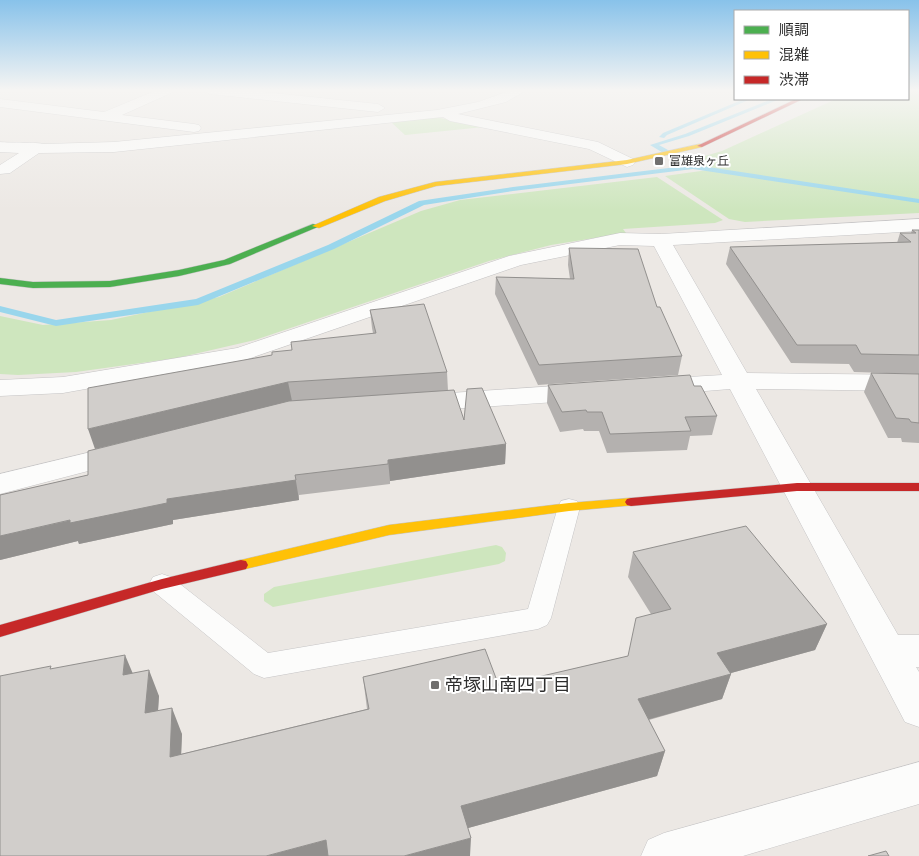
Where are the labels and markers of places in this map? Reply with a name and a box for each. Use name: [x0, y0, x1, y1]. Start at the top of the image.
place label: 富雄泉ヶ丘: [669, 153, 729, 169]
marker: 富雄泉ヶ丘: [653, 155, 665, 167]
place label: 帝塚山南四丁目: [445, 673, 571, 697]
marker: 帝塚山南四丁目: [429, 679, 441, 691]

